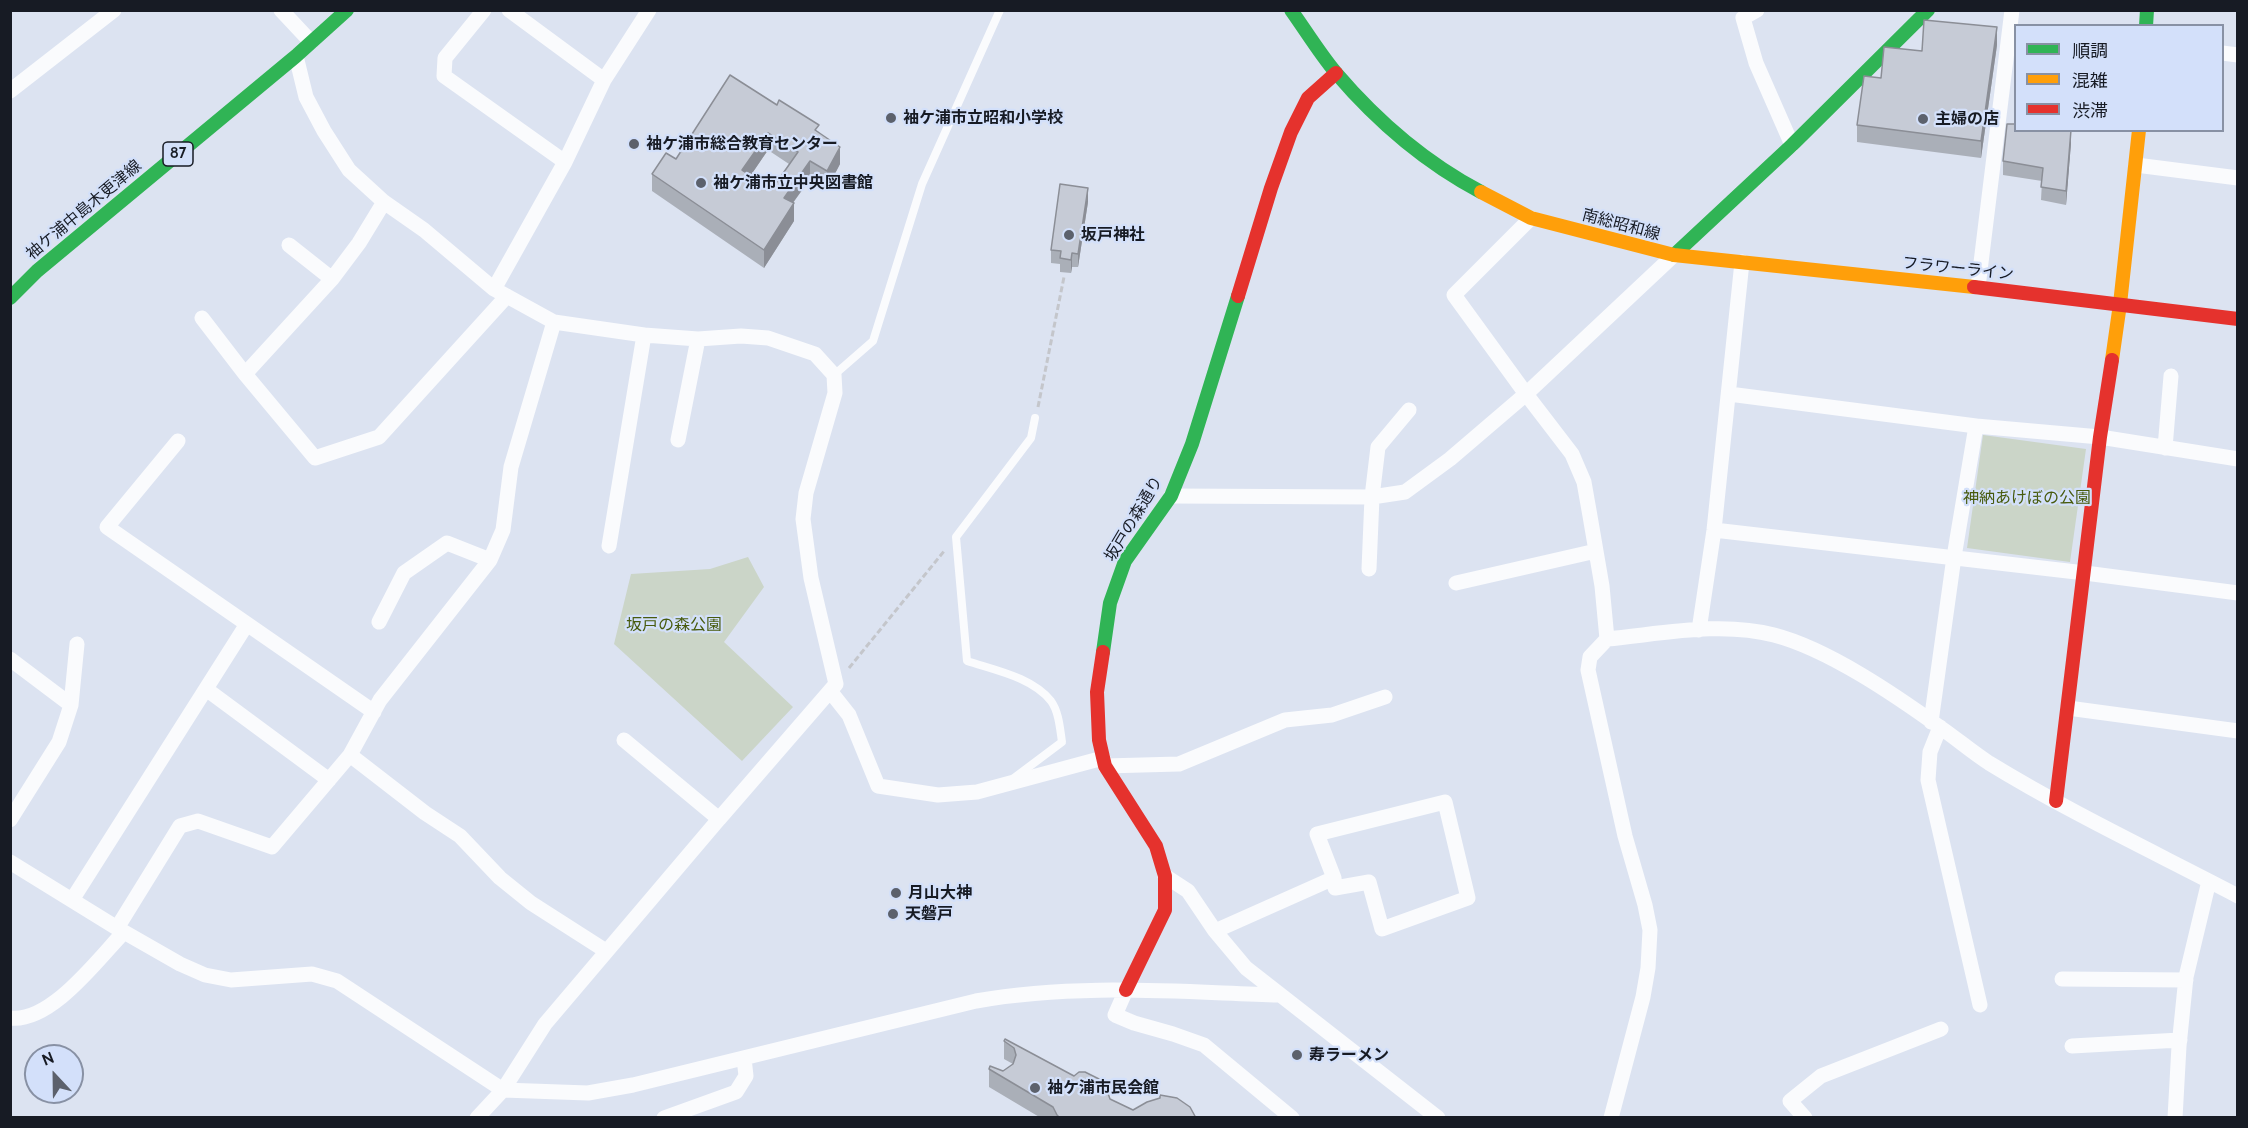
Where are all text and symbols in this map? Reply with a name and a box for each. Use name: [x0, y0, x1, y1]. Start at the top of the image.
legend: [2014, 24, 2224, 132]
text: 順調: [2072, 40, 2108, 62]
text: 混雑: [2072, 70, 2108, 92]
text: 渋滞: [2072, 100, 2108, 122]
place label: 袖ケ浦市立昭和小学校: [903, 108, 1063, 128]
place label: 主婦の店: [1935, 109, 1999, 129]
marker: 袖ケ浦市立昭和小学校: [884, 111, 898, 125]
marker: 主婦の店: [1916, 112, 1930, 126]
place label: 袖ケ浦市総合教育センター: [646, 134, 838, 154]
marker: 袖ケ浦市総合教育センター: [627, 137, 641, 151]
road number: 87: [163, 142, 193, 166]
street label: 袖ケ浦中島木更津線: [23, 156, 145, 264]
place label: 袖ケ浦市立中央図書館: [713, 173, 873, 193]
marker: 袖ケ浦市立中央図書館: [694, 176, 708, 190]
street label: 南総昭和線: [1580, 205, 1662, 245]
place label: 坂戸神社: [1081, 225, 1145, 245]
marker: 坂戸神社: [1062, 228, 1076, 242]
street label: フラワーライン: [1901, 254, 2015, 284]
street label: 坂戸の森通り: [1101, 473, 1167, 565]
park label: 神納あけぼの公園: [1963, 488, 2091, 508]
park label: 坂戸の森公園: [626, 615, 722, 635]
place label: 月山大神: [908, 883, 972, 903]
marker: 月山大神: [889, 886, 903, 900]
place label: 天磐戸: [905, 904, 953, 924]
marker: 天磐戸: [886, 907, 900, 921]
north arrow: [24, 1044, 84, 1104]
place label: 寿ラーメン: [1309, 1045, 1389, 1065]
text: N: [39, 1048, 57, 1070]
marker: 寿ラーメン: [1290, 1048, 1304, 1062]
place label: 袖ケ浦市民会館: [1047, 1078, 1159, 1098]
marker: 袖ケ浦市民会館: [1028, 1081, 1042, 1095]

